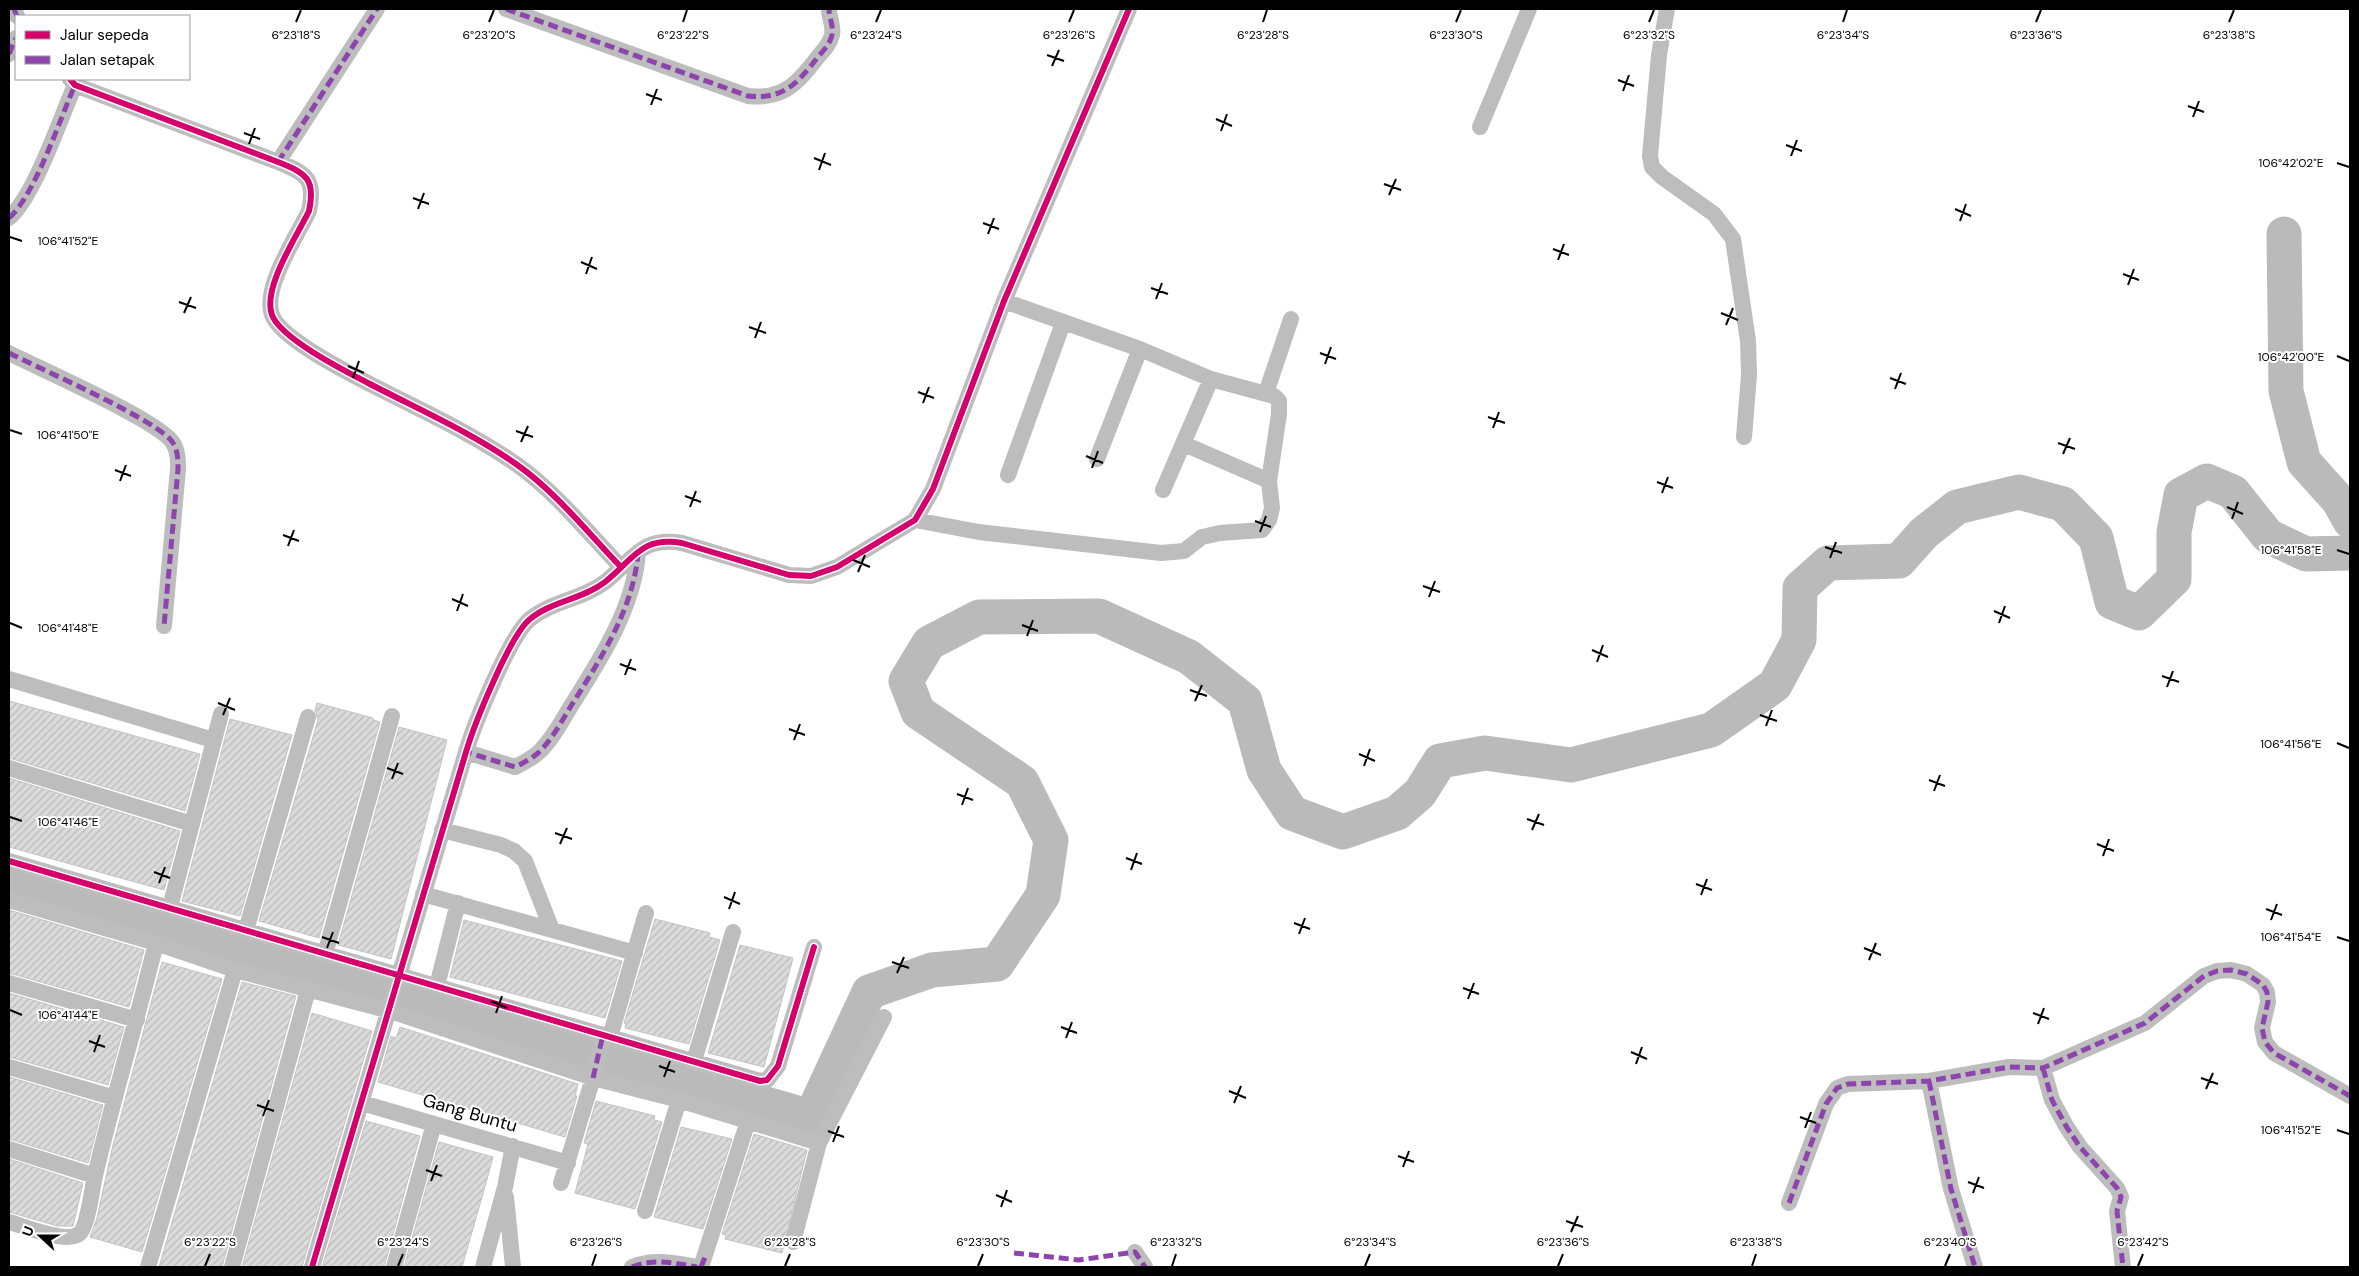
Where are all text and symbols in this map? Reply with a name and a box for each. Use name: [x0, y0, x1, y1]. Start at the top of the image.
legend: [15, 15, 190, 80]
text: Jalur sepeda: [60, 25, 149, 45]
text: 6°23'18"S: [271, 27, 321, 43]
text: 6°23'20"S: [462, 27, 516, 43]
text: 6°23'22"S: [657, 27, 709, 43]
text: 6°23'24"S: [850, 27, 902, 43]
text: 6°23'26"S: [1043, 27, 1095, 43]
text: 6°23'28"S: [1237, 27, 1289, 43]
text: 6°23'30"S: [1429, 27, 1483, 43]
text: 6°23'32"S: [1623, 27, 1675, 43]
text: 6°23'34"S: [1817, 27, 1869, 43]
text: 6°23'36"S: [2010, 27, 2062, 43]
text: 6°23'38"S: [2203, 27, 2255, 43]
text: Jalan setapak: [60, 50, 155, 70]
text: 106°42'02"E: [2259, 155, 2324, 171]
text: 106°41'52"E: [38, 233, 98, 249]
text: 106°42'00"E: [2258, 349, 2324, 365]
text: 106°41'50"E: [37, 427, 99, 443]
text: 106°41'58"E: [2260, 542, 2322, 558]
text: 106°41'48"E: [38, 620, 99, 636]
text: 106°41'56"E: [2260, 736, 2322, 752]
text: 106°41'46"E: [38, 814, 99, 830]
text: 106°41'54"E: [2260, 929, 2322, 945]
text: 106°41'44"E: [38, 1007, 99, 1023]
street label: Gang Buntu: [420, 1088, 520, 1138]
text: 106°41'52"E: [2261, 1122, 2321, 1138]
north arrow: [15, 1211, 65, 1261]
text: U: [18, 1224, 38, 1239]
text: 6°23'22"S: [184, 1234, 236, 1250]
text: 6°23'24"S: [377, 1234, 429, 1250]
text: 6°23'26"S: [570, 1234, 622, 1250]
text: 6°23'28"S: [764, 1234, 816, 1250]
text: 6°23'30"S: [956, 1234, 1010, 1250]
text: 6°23'32"S: [1150, 1234, 1202, 1250]
text: 6°23'34"S: [1344, 1234, 1396, 1250]
text: 6°23'36"S: [1537, 1234, 1589, 1250]
text: 6°23'38"S: [1730, 1234, 1782, 1250]
text: 6°23'40"S: [1924, 1234, 1976, 1250]
text: 6°23'42"S: [2117, 1234, 2169, 1250]

